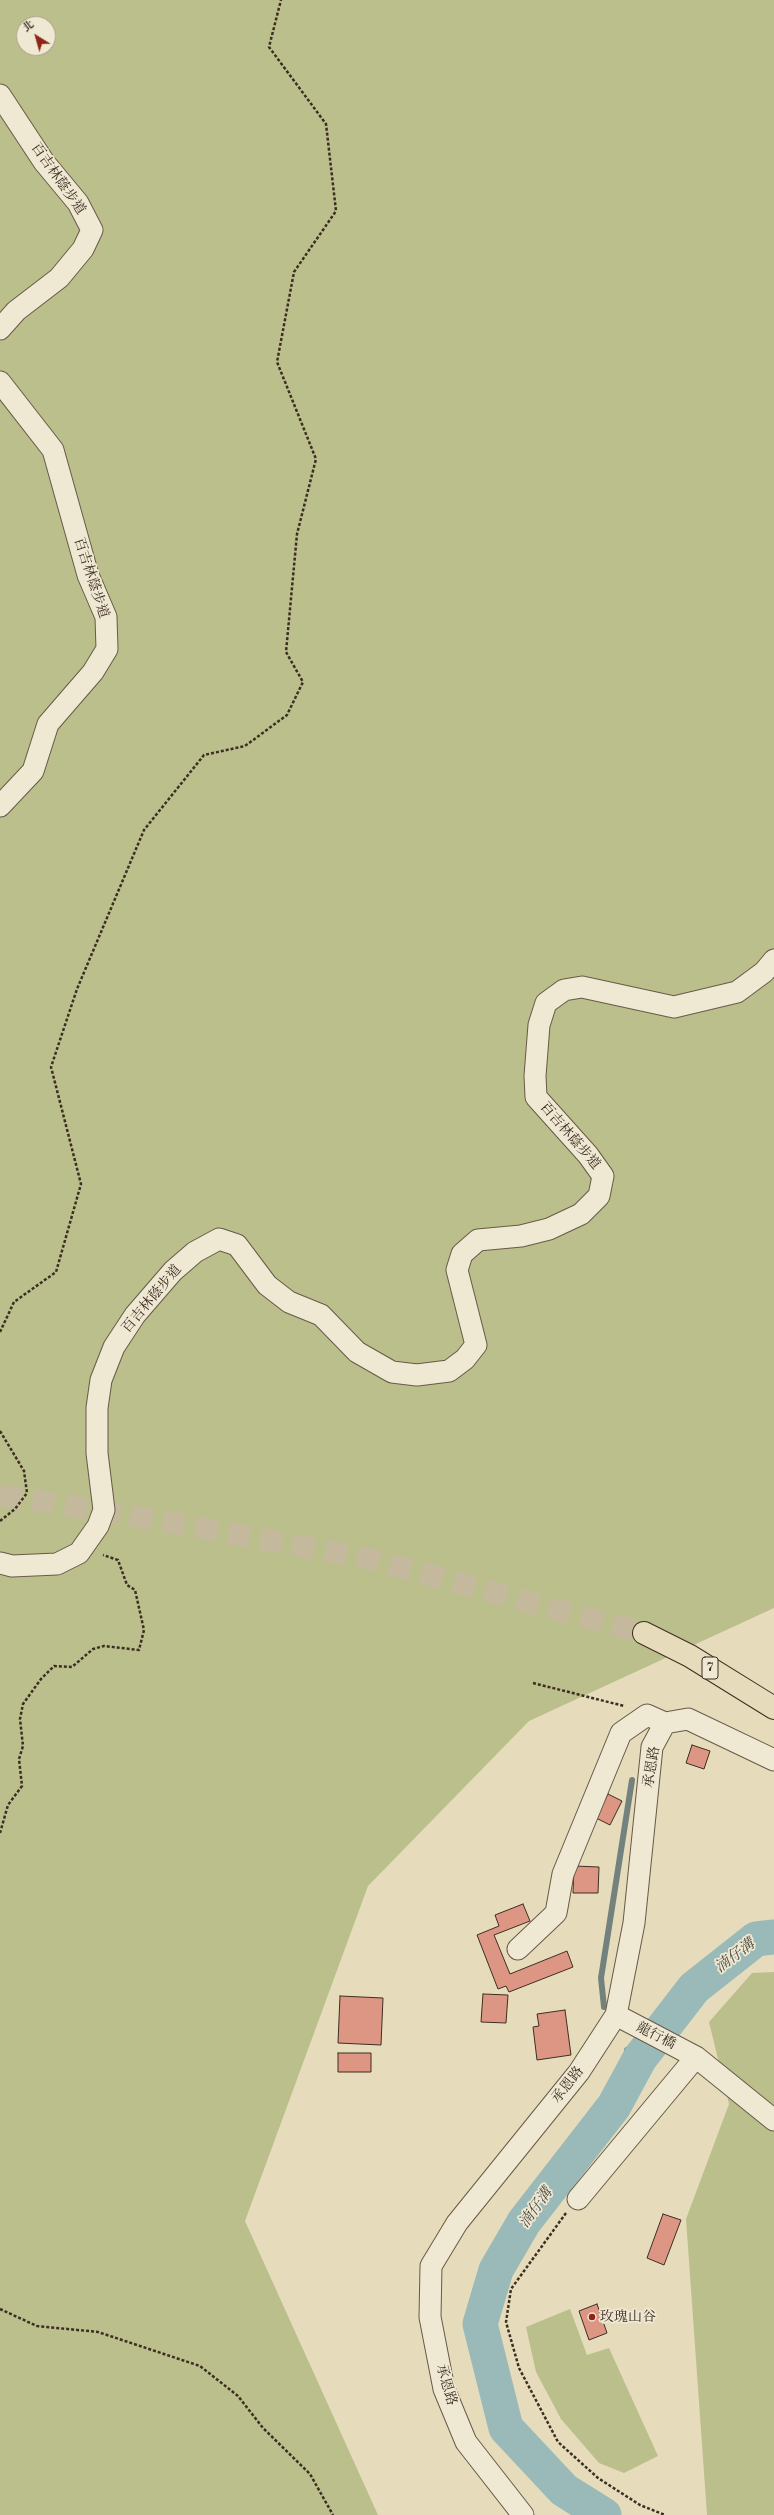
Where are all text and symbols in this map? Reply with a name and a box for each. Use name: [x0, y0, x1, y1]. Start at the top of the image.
north arrow: [16, 16, 56, 56]
text: 北: [21, 19, 37, 35]
street label: 百吉林蔭步道: [27, 140, 89, 218]
street label: 百吉林蔭步道: [70, 535, 112, 621]
street label: 百吉林蔭步道: [536, 1099, 604, 1173]
street label: 百吉林蔭步道: [119, 1261, 185, 1337]
road number: 7: [702, 1657, 718, 1679]
street label: 承恩路: [640, 1745, 664, 1789]
water label: 湳仔溝: [712, 1935, 758, 1977]
street label: 龍行橋: [633, 2019, 679, 2053]
street label: 承恩路: [548, 2063, 588, 2107]
water label: 湳仔溝: [515, 2185, 557, 2231]
place label: 玫瑰山谷: [600, 2309, 656, 2325]
marker: 玫瑰山谷: [587, 2312, 597, 2322]
street label: 承恩路: [432, 2362, 460, 2408]

